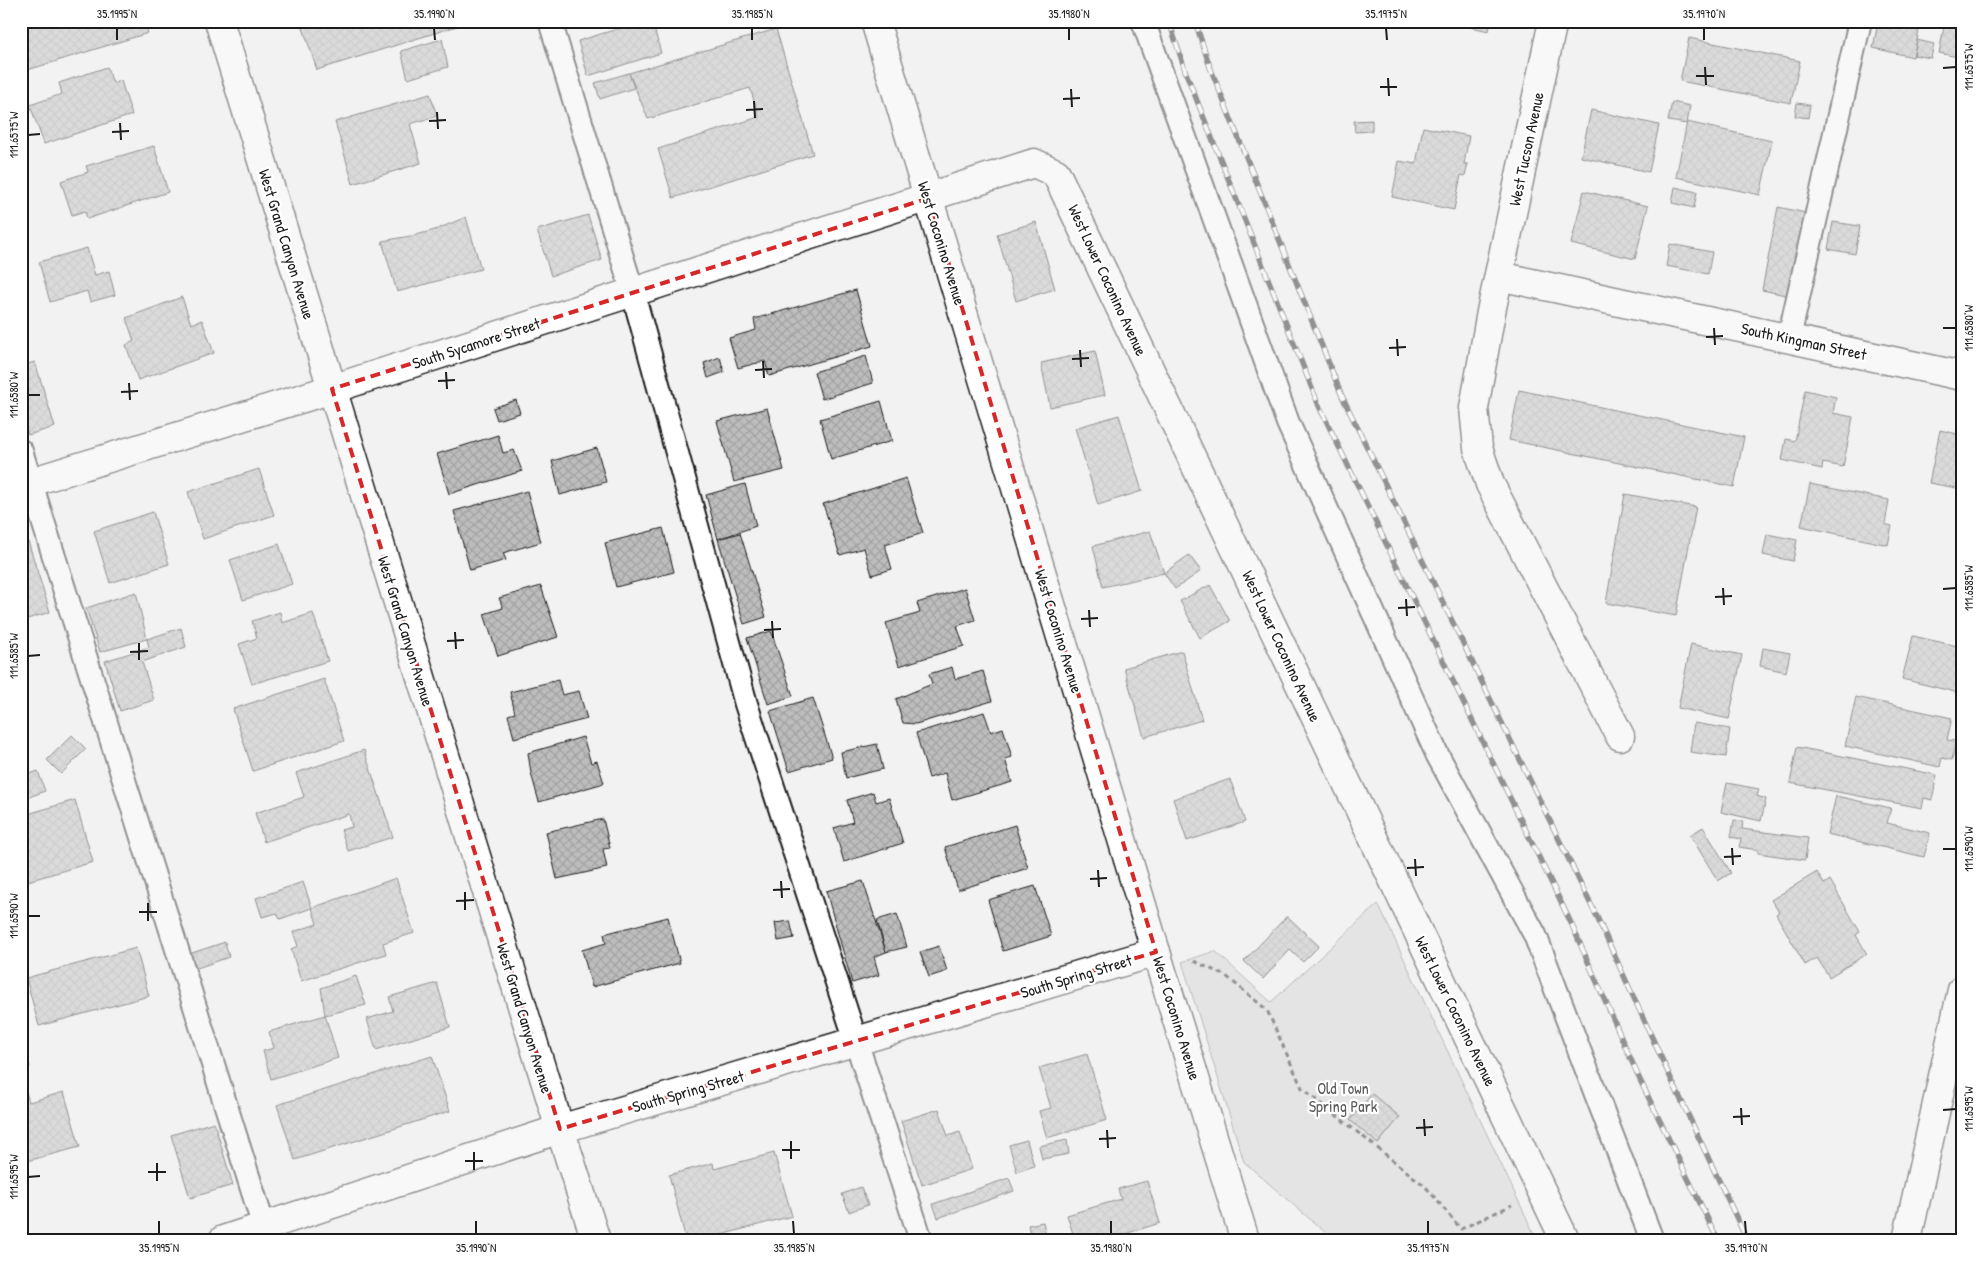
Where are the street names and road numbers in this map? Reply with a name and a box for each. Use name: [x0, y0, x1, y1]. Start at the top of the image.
street label: West Tucson Avenue: [1503, 89, 1549, 208]
street label: West Grand Canyon Avenue: [254, 166, 320, 322]
street label: West Coconino Avenue: [913, 178, 971, 308]
street label: West Lower Coconino Avenue: [1063, 201, 1153, 360]
street label: South Sycamore Street: [409, 312, 543, 374]
street label: South Kingman Street: [1739, 317, 1869, 365]
street label: West Grand Canyon Avenue: [373, 553, 439, 709]
street label: West Coconino Avenue: [1030, 566, 1088, 696]
street label: West Lower Coconino Avenue: [1237, 567, 1327, 726]
street label: West Lower Coconino Avenue: [1410, 932, 1502, 1090]
street label: West Grand Canyon Avenue: [492, 940, 558, 1096]
street label: South Spring Street: [1018, 948, 1135, 1003]
street label: West Coconino Avenue: [1148, 953, 1206, 1083]
street label: South Spring Street: [630, 1064, 747, 1117]

